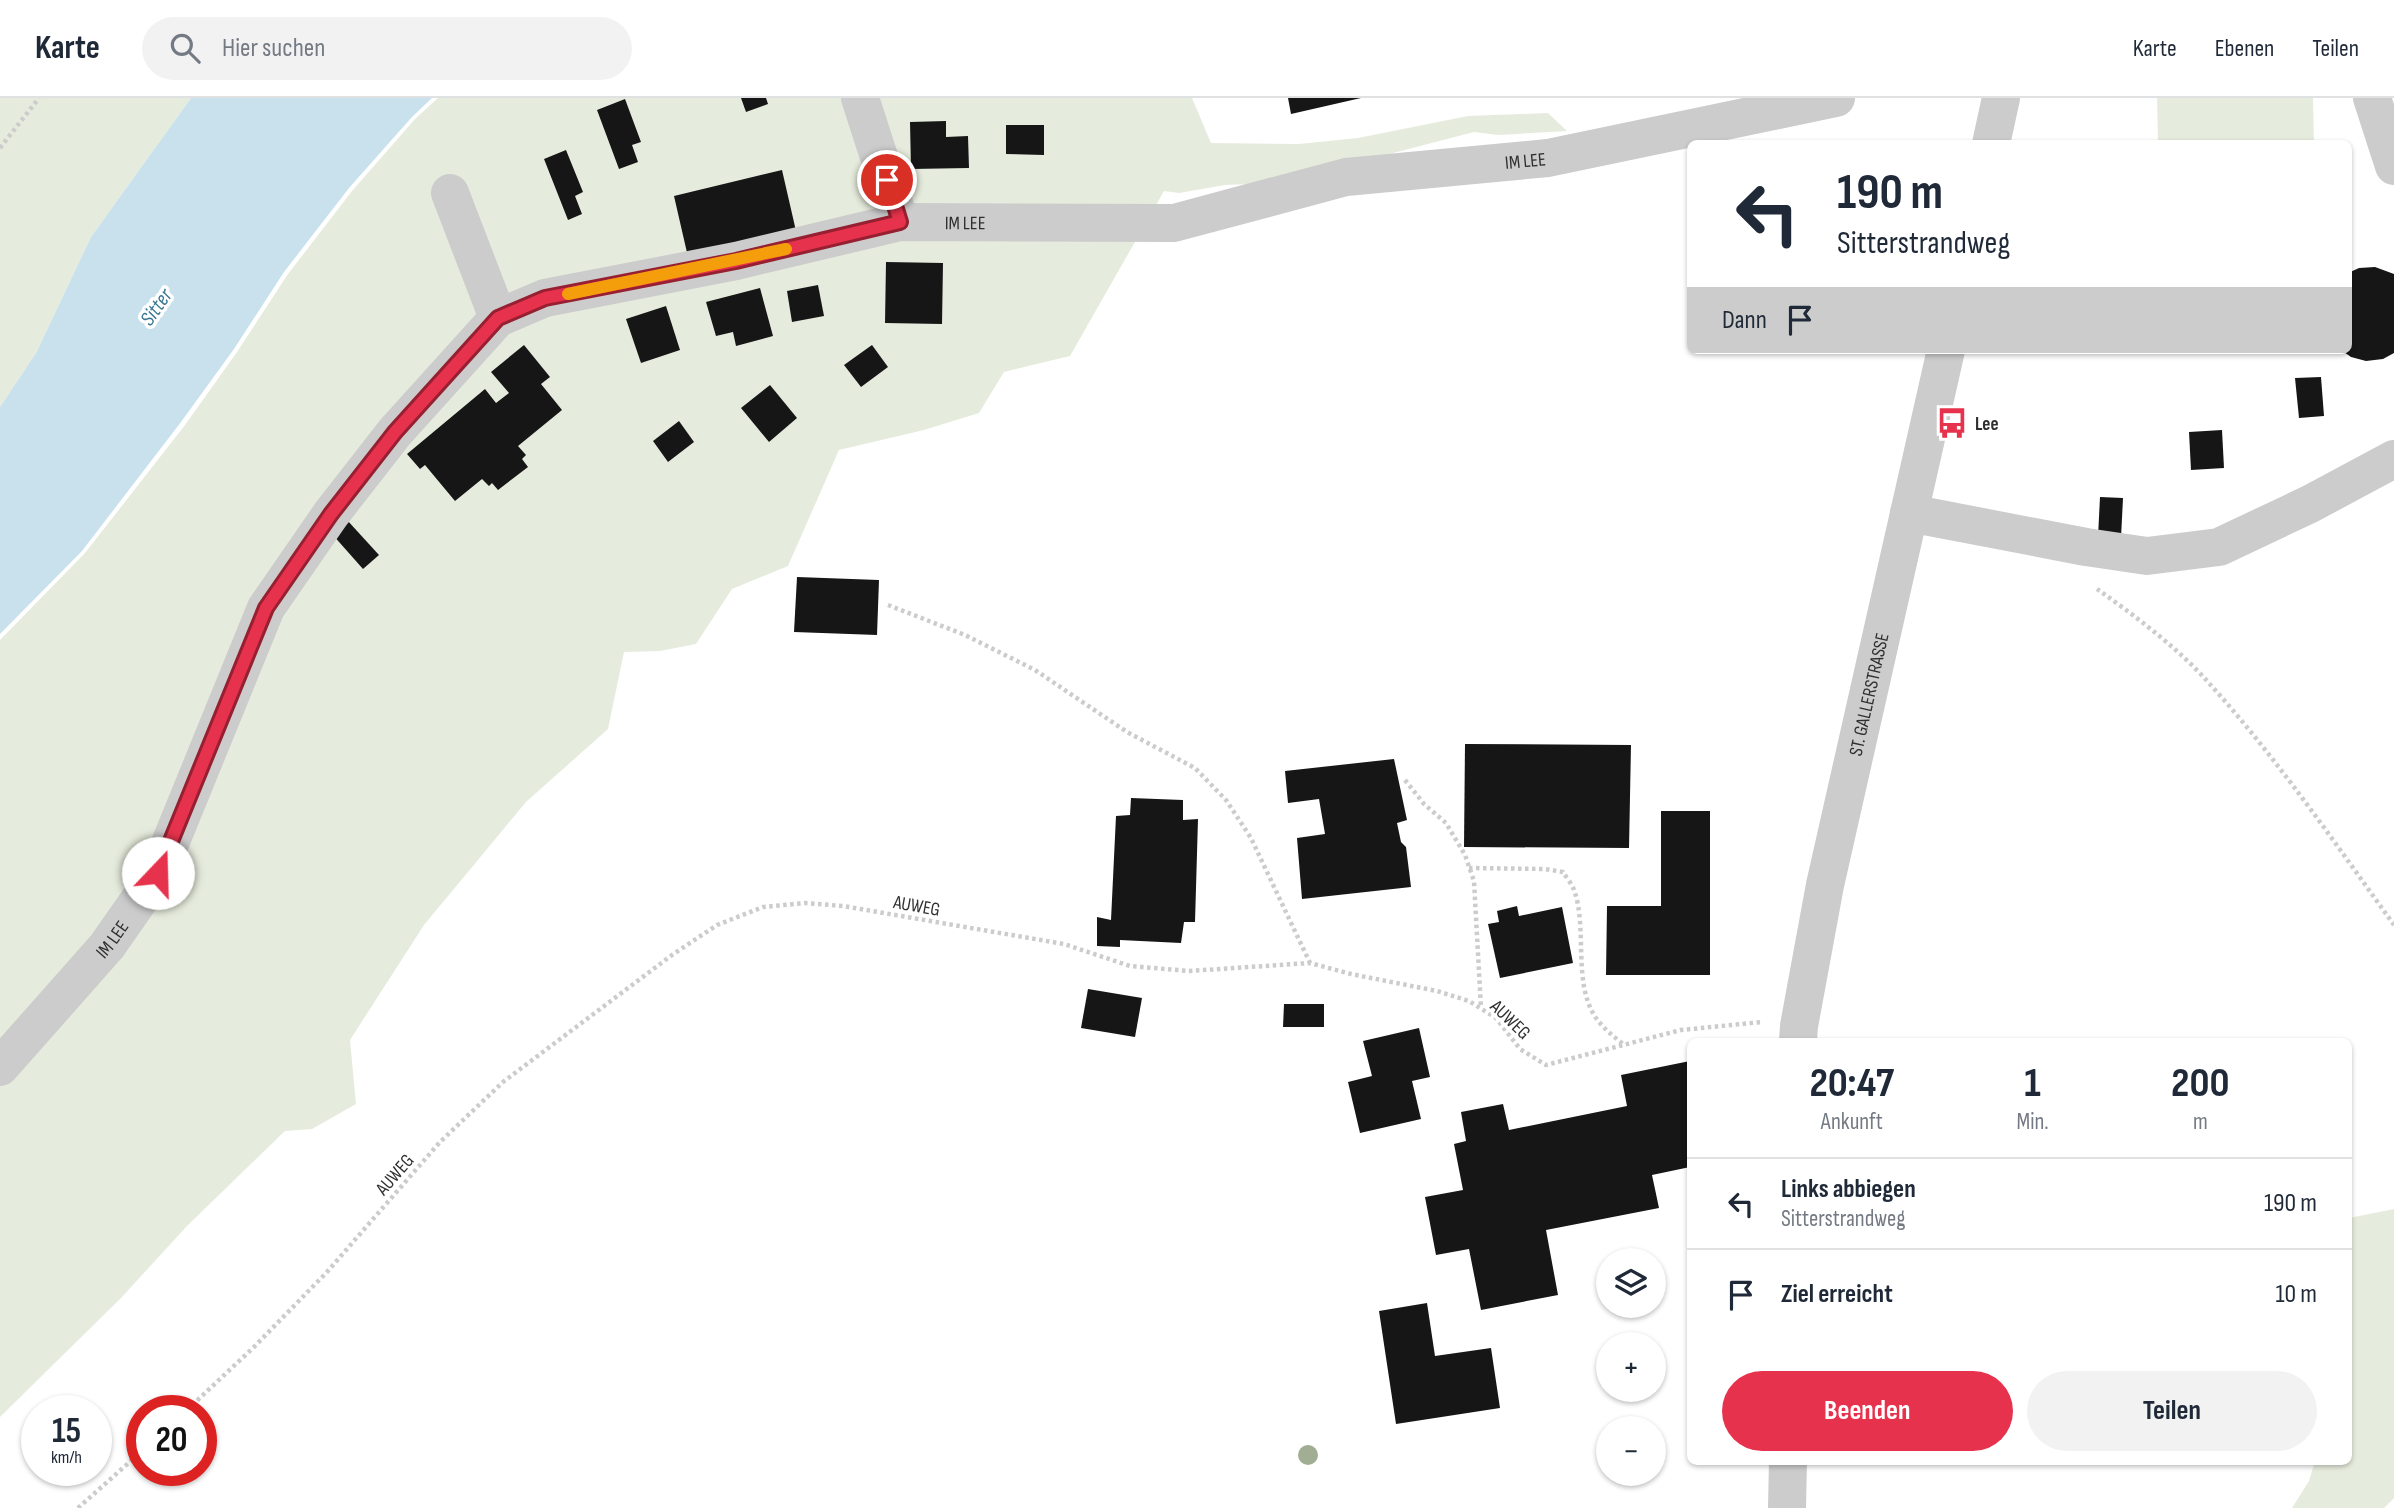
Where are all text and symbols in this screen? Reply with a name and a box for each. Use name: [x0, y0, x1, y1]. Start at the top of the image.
search box: [142, 17, 632, 80]
text: Karte: [35, 28, 100, 68]
icon: search: [166, 29, 204, 67]
text: Hier suchen: [222, 33, 325, 64]
text: Karte: [2133, 34, 2177, 63]
text: Ebenen: [2215, 34, 2274, 63]
text: Teilen: [2312, 34, 2359, 63]
street label: IM LEE: [1504, 148, 1547, 175]
pin: [857, 150, 917, 210]
icon: arrive: [868, 161, 906, 199]
text: 190 m: [1837, 164, 1943, 223]
icon: left: [1722, 168, 1813, 259]
street label: IM LEE: [945, 212, 986, 235]
text: Sitterstrandweg: [1837, 224, 2010, 263]
water label: Sitter: [135, 283, 178, 330]
icon: arrive: [1781, 301, 1819, 339]
text: Dann: [1722, 305, 1767, 336]
bus stop icon: Lee: [1935, 406, 1969, 440]
place label: Lee: [1975, 413, 1999, 436]
street label: ST. GALLERSTRASSE: [1845, 631, 1895, 758]
position arrow: [121, 836, 195, 910]
street label: AUWEG: [891, 891, 942, 922]
street label: IM LEE: [92, 917, 134, 964]
street label: AUWEG: [1484, 995, 1535, 1045]
text: 20:47: [1809, 1058, 1894, 1109]
text: 1: [2024, 1058, 2041, 1109]
text: 200: [2171, 1058, 2229, 1109]
text: Ankunft: [1821, 1108, 1883, 1136]
text: Min.: [2016, 1108, 2049, 1136]
text: m: [2193, 1108, 2208, 1136]
street label: AUWEG: [370, 1150, 419, 1201]
text: Links abbiegen: [1781, 1174, 1916, 1205]
icon: left: [1722, 1185, 1760, 1223]
text: 190 m: [2264, 1188, 2317, 1219]
text: Sitterstrandweg: [1781, 1205, 1905, 1233]
map controls: [1596, 1248, 1666, 1486]
button: layers: [1596, 1248, 1666, 1318]
icon: arrive: [1722, 1276, 1760, 1314]
text: Ziel erreicht: [1781, 1279, 1893, 1310]
text: 10 m: [2275, 1279, 2317, 1310]
button: +: [1596, 1332, 1666, 1402]
button: Beenden: [1722, 1371, 2013, 1451]
button: Teilen: [2027, 1371, 2317, 1451]
speed limit sign: 20: [126, 1395, 217, 1486]
text: 15: [52, 1410, 81, 1453]
button: −: [1596, 1416, 1666, 1486]
text: km/h: [51, 1447, 82, 1468]

